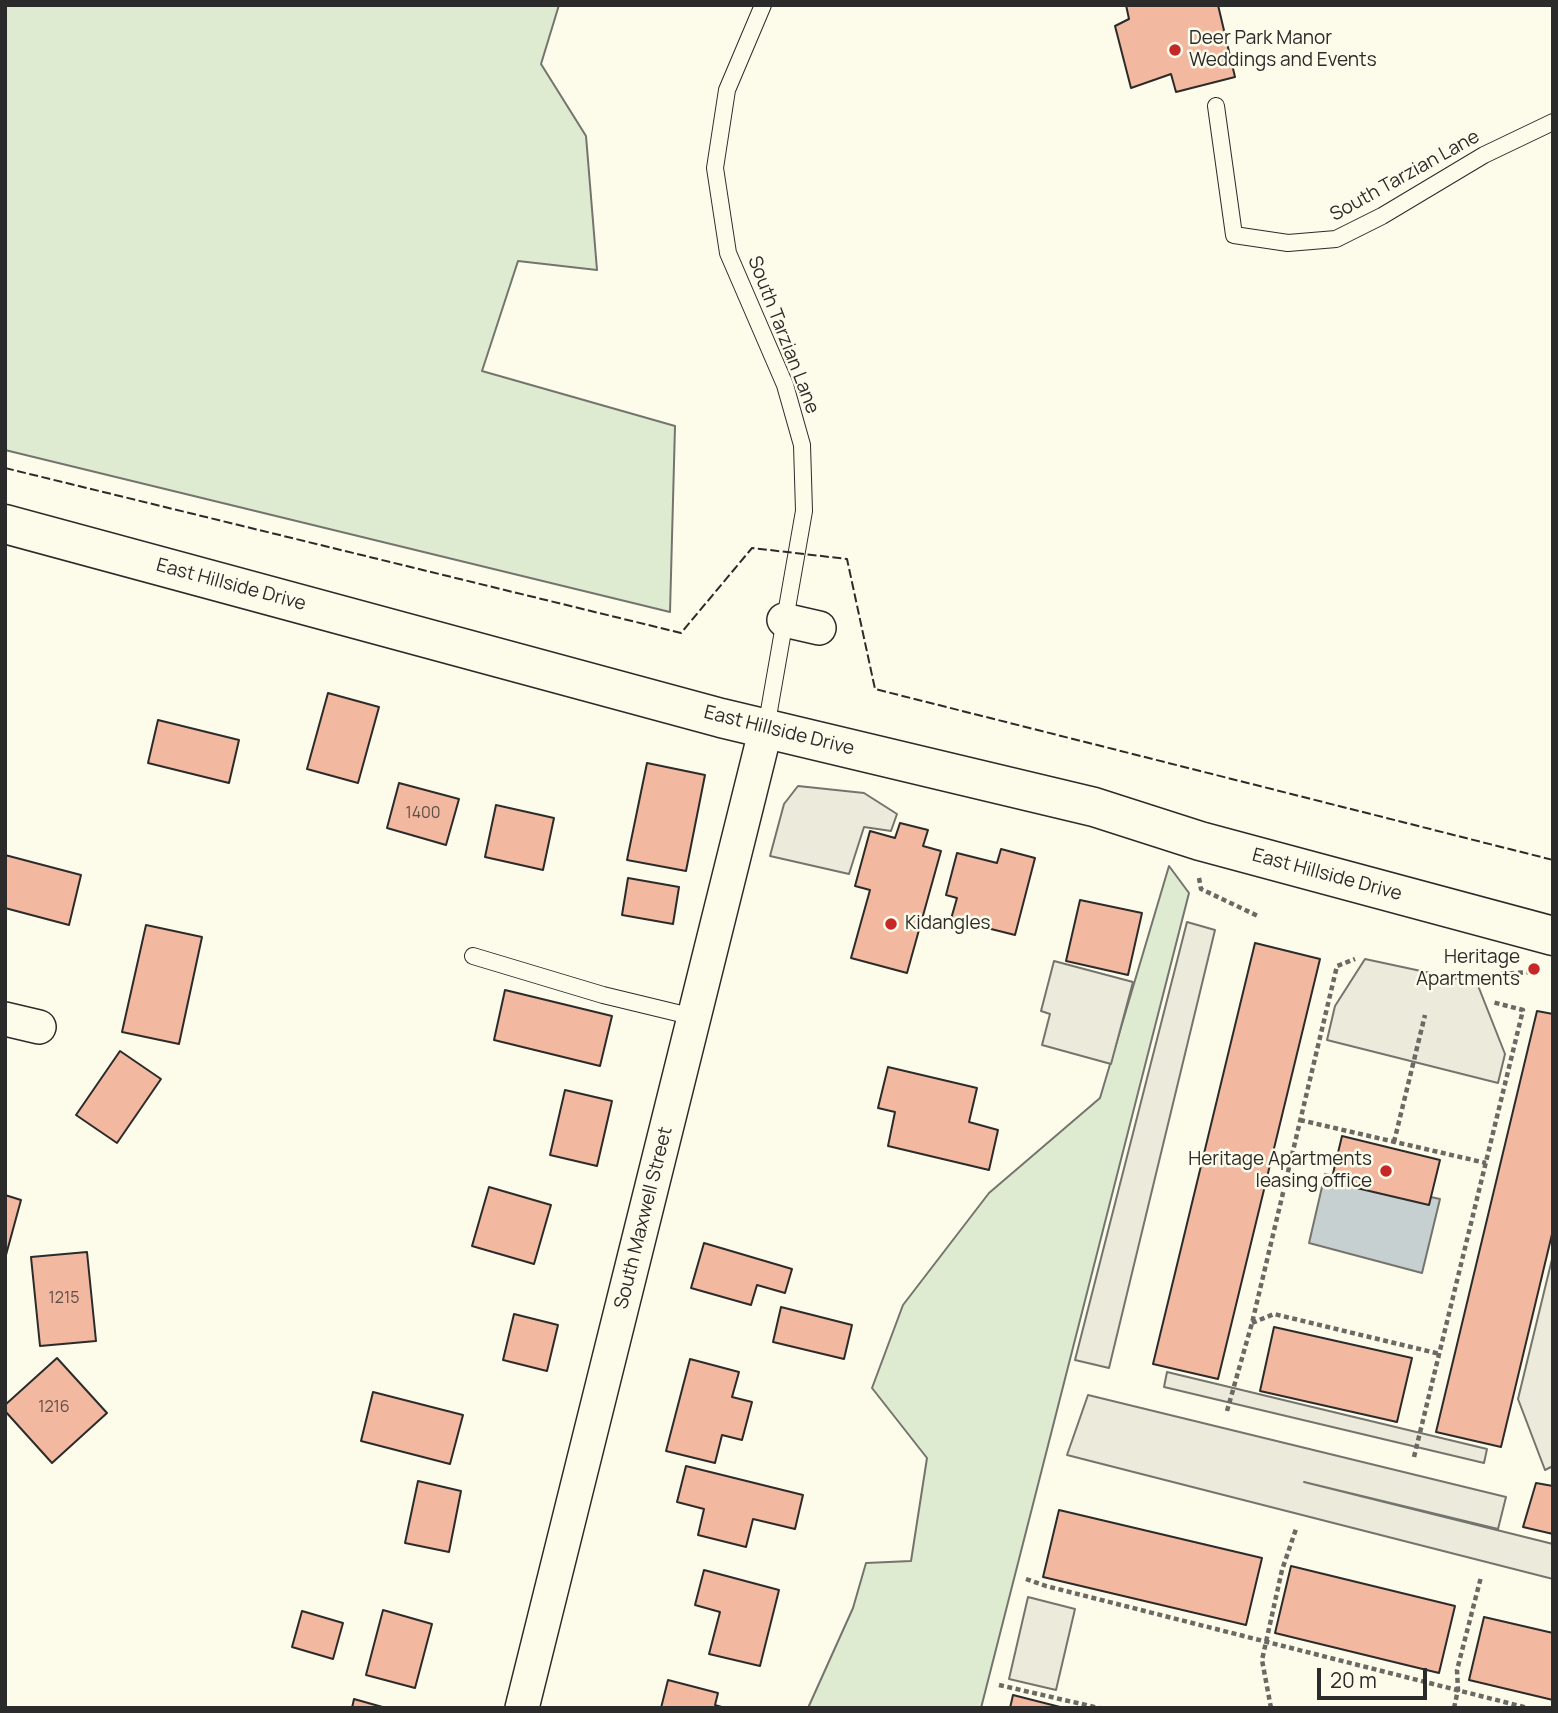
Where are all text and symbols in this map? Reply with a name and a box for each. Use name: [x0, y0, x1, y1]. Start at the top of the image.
place label: Deer Park Manor Weddings and Events: [1189, 28, 1377, 72]
marker: Deer Park Manor Weddings and Events: [1167, 42, 1183, 58]
street label: South Tarzian Lane: [1326, 126, 1484, 226]
street label: South Tarzian Lane: [742, 253, 824, 417]
street label: East Hillside Drive: [154, 554, 308, 616]
street label: East Hillside Drive: [701, 701, 857, 761]
house number: 1400: [405, 804, 441, 824]
street label: East Hillside Drive: [1250, 844, 1404, 906]
place label: Kidangles: [905, 913, 991, 935]
marker: Kidangles: [883, 916, 899, 932]
place label: Heritage Apartments: [1416, 947, 1520, 991]
marker: Heritage Apartments: [1526, 961, 1542, 977]
street label: South Maxwell Street: [610, 1124, 678, 1312]
place label: Heritage Apartments leasing office: [1188, 1149, 1372, 1193]
marker: Heritage Apartments leasing office: [1378, 1163, 1394, 1179]
house number: 1215: [49, 1289, 79, 1309]
house number: 1216: [38, 1398, 70, 1418]
scale bar: [1320, 1654, 1430, 1698]
text: 20 m: [1330, 1666, 1377, 1694]

